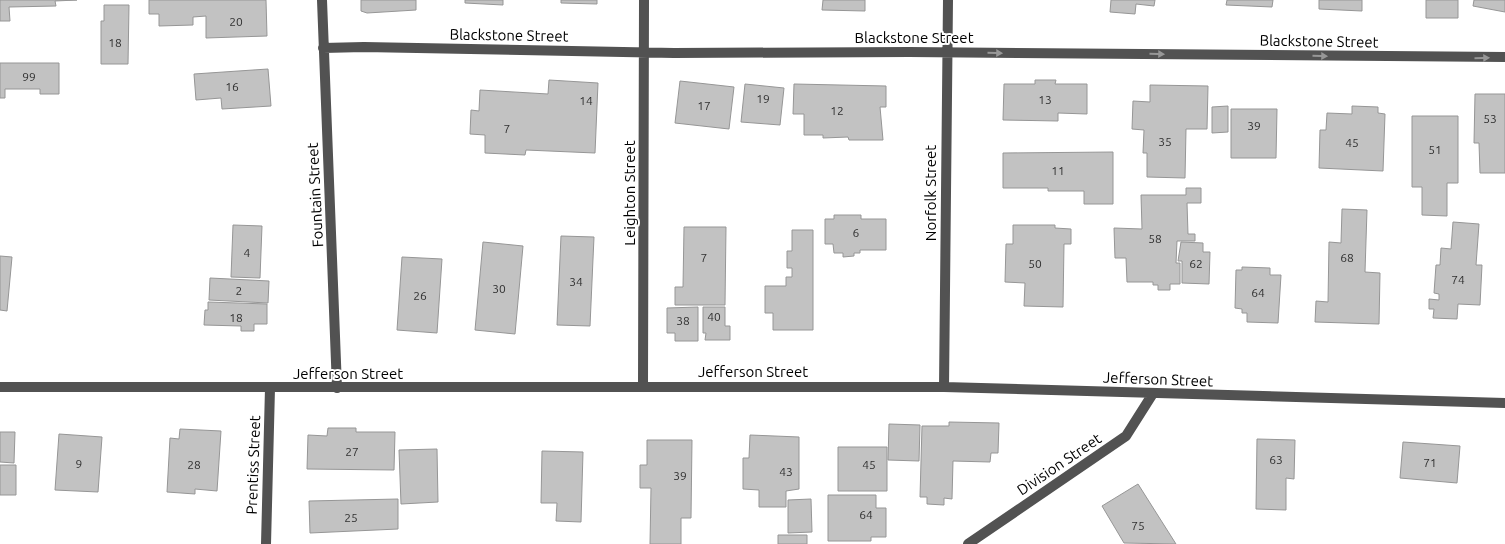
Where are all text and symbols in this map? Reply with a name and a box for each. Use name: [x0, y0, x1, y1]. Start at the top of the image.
house number: 20: [229, 15, 243, 28]
street label: Blackstone Street: [449, 25, 569, 45]
street label: Blackstone Street: [854, 29, 974, 46]
street label: Blackstone Street: [1259, 31, 1379, 51]
house number: 18: [108, 36, 122, 49]
one-way arrow: [987, 49, 1003, 57]
one-way arrow: [1150, 51, 1166, 59]
one-way arrow: [1312, 52, 1328, 60]
one-way arrow: [1475, 54, 1491, 62]
house number: 99: [22, 70, 36, 83]
house number: 16: [225, 80, 239, 93]
house number: 19: [756, 92, 770, 105]
house number: 13: [1038, 93, 1052, 106]
house number: 14: [579, 94, 593, 107]
house number: 17: [697, 99, 711, 112]
house number: 12: [830, 104, 844, 117]
house number: 53: [1483, 112, 1497, 125]
house number: 39: [1247, 119, 1261, 132]
house number: 7: [504, 122, 510, 135]
house number: 35: [1158, 135, 1172, 148]
house number: 45: [1345, 136, 1359, 149]
street label: Leighton Street: [621, 140, 638, 246]
street label: Fountain Street: [304, 142, 326, 248]
house number: 51: [1428, 143, 1442, 156]
street label: Norfolk Street: [922, 145, 939, 241]
house number: 11: [1051, 164, 1065, 177]
house number: 6: [853, 226, 860, 239]
house number: 58: [1148, 232, 1162, 245]
house number: 4: [244, 246, 251, 259]
house number: 7: [701, 251, 707, 264]
house number: 68: [1340, 251, 1354, 264]
house number: 50: [1028, 257, 1042, 270]
house number: 62: [1189, 257, 1203, 270]
house number: 74: [1451, 273, 1465, 286]
house number: 34: [569, 275, 583, 288]
house number: 30: [492, 282, 506, 295]
house number: 2: [236, 284, 242, 297]
house number: 64: [1251, 286, 1265, 299]
house number: 26: [413, 289, 427, 302]
house number: 40: [707, 310, 721, 323]
house number: 18: [229, 311, 243, 324]
house number: 38: [676, 314, 690, 327]
street label: Jefferson Street: [698, 363, 808, 380]
street label: Jefferson Street: [293, 365, 403, 382]
street label: Jefferson Street: [1103, 369, 1213, 389]
street label: Prentiss Street: [243, 415, 263, 515]
street label: Division Street: [1014, 430, 1104, 498]
house number: 27: [345, 445, 359, 458]
house number: 63: [1269, 453, 1283, 466]
house number: 71: [1423, 456, 1437, 469]
house number: 9: [76, 457, 82, 470]
house number: 28: [187, 458, 201, 471]
house number: 45: [862, 458, 876, 471]
house number: 43: [779, 465, 793, 478]
house number: 39: [673, 469, 687, 482]
house number: 64: [859, 508, 873, 521]
house number: 25: [344, 511, 358, 524]
house number: 75: [1131, 519, 1145, 532]

